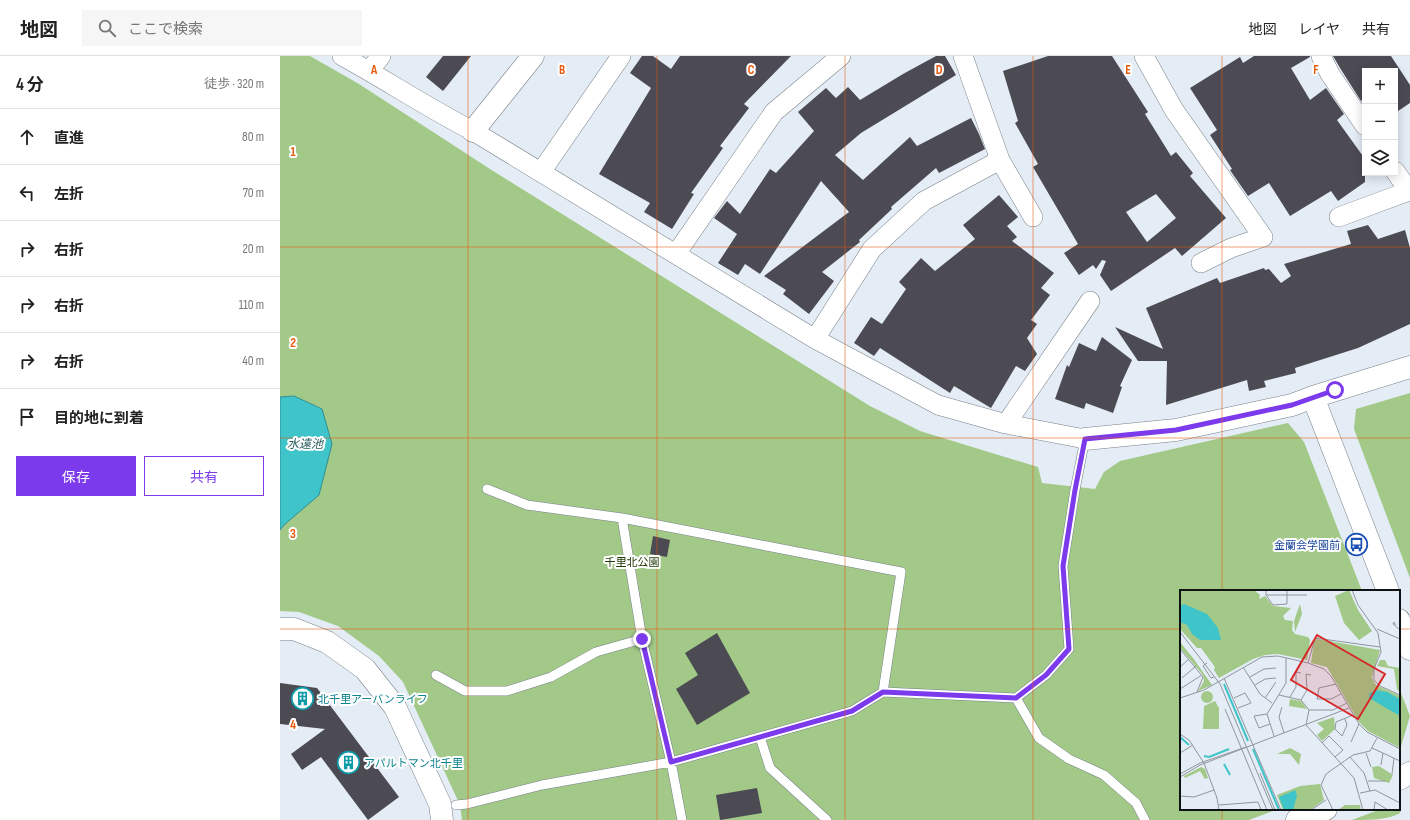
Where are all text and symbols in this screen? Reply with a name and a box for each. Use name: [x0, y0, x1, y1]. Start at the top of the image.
search box: [82, 10, 362, 46]
icon: search: [96, 17, 118, 39]
text: 地図: [20, 19, 58, 42]
text: ここで検索: [128, 20, 203, 39]
text: 地図: [1248, 21, 1276, 38]
text: レイヤ: [1298, 21, 1340, 38]
text: 共有: [1362, 21, 1390, 38]
text: A: [370, 62, 378, 78]
text: B: [559, 62, 565, 78]
text: C: [748, 62, 755, 78]
text: D: [936, 62, 943, 78]
text: E: [1125, 62, 1131, 78]
text: F: [1313, 62, 1319, 78]
map controls: [1362, 68, 1398, 176]
button: +: [1362, 68, 1398, 104]
text: 4 分: [16, 75, 44, 95]
text: 徒歩 · 320 m: [204, 76, 264, 92]
button: −: [1362, 104, 1398, 140]
icon: ahead: [16, 126, 38, 148]
text: 直進: [54, 129, 84, 148]
text: 80 m: [242, 129, 264, 145]
button: layers: [1362, 140, 1398, 176]
text: 1: [290, 144, 296, 160]
icon: left: [16, 182, 38, 204]
text: 左折: [54, 185, 84, 204]
text: 70 m: [243, 185, 264, 201]
icon: right: [16, 238, 38, 260]
text: 右折: [54, 241, 84, 260]
text: 20 m: [242, 241, 264, 257]
icon: right: [16, 294, 38, 316]
text: 右折: [54, 297, 84, 316]
text: 110 m: [239, 297, 264, 313]
text: 2: [290, 335, 296, 351]
icon: right: [16, 350, 38, 372]
text: 右折: [54, 353, 84, 372]
text: 40 m: [242, 353, 264, 369]
route start: [1326, 381, 1344, 399]
icon: arrive: [16, 406, 38, 428]
text: 目的地に到着: [54, 409, 144, 428]
water label: 水遠池: [287, 437, 324, 452]
button: 保存: [16, 456, 136, 496]
button: 共有: [144, 456, 264, 496]
text: 3: [290, 526, 296, 542]
bus stop icon: 金蘭会学園前: [1343, 532, 1369, 558]
place label: 金蘭会学園前: [1274, 539, 1340, 552]
park label: 千里北公園: [605, 556, 660, 569]
inset map: [1180, 590, 1400, 810]
route end: [633, 630, 651, 648]
building icon: 北千里アーバンライフ: [289, 686, 315, 712]
place label: 北千里アーバンライフ: [318, 693, 428, 706]
text: 4: [290, 717, 296, 733]
building icon: アパルトマン北千里: [336, 750, 362, 776]
place label: アパルトマン北千里: [364, 757, 463, 770]

